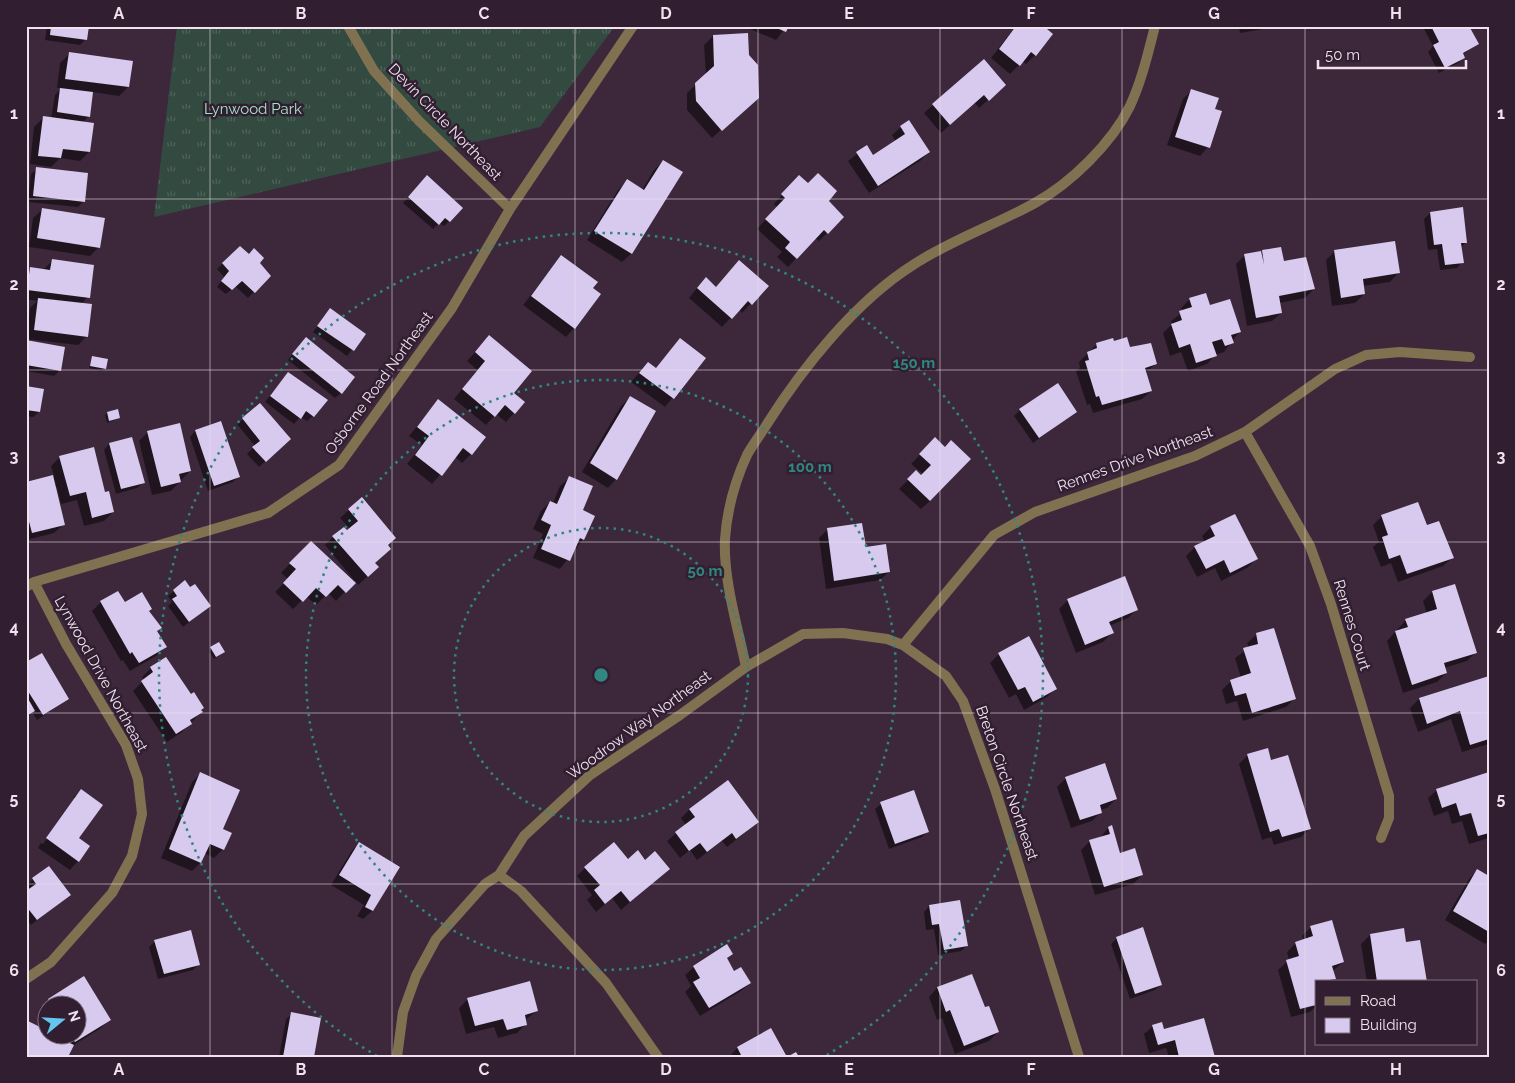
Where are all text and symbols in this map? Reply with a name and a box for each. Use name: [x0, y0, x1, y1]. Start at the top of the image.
text: A: [114, 4, 125, 23]
text: B: [296, 4, 307, 23]
text: C: [479, 4, 490, 23]
text: D: [660, 4, 672, 23]
text: E: [844, 4, 854, 23]
text: F: [1026, 4, 1036, 23]
text: G: [1208, 4, 1220, 23]
text: H: [1390, 4, 1402, 23]
scale bar: [1318, 38, 1465, 70]
text: 50 m: [1325, 46, 1360, 64]
street label: Devin Circle Northeast: [385, 60, 505, 184]
park label: Lynwood Park: [204, 100, 302, 118]
text: 1: [10, 104, 18, 123]
text: 1: [1497, 104, 1505, 123]
text: 2: [9, 275, 19, 294]
text: 2: [1496, 275, 1506, 294]
street label: Osborne Road Northeast: [321, 308, 437, 458]
text: 150 m: [893, 354, 935, 372]
street label: Rennes Drive Northeast: [1055, 422, 1215, 496]
text: 3: [10, 447, 19, 466]
text: 3: [1497, 447, 1506, 466]
text: 100 m: [788, 458, 832, 476]
text: 50 m: [687, 562, 723, 580]
street label: Rennes Court: [1330, 577, 1374, 673]
street label: Lynwood Drive Northeast: [51, 593, 151, 755]
text: 4: [9, 618, 19, 637]
text: 4: [1496, 618, 1506, 637]
centre of rings: [592, 666, 610, 684]
street label: Woodrow Way Northeast: [563, 667, 715, 783]
street label: Breton Circle Northeast: [972, 703, 1042, 863]
text: 5: [10, 789, 19, 808]
text: 5: [1497, 789, 1506, 808]
text: 6: [9, 961, 19, 980]
text: 6: [1496, 961, 1506, 980]
legend: [1315, 980, 1478, 1046]
text: Road: [1360, 992, 1396, 1010]
north arrow: [38, 996, 88, 1046]
text: N: [65, 1008, 84, 1024]
text: Building: [1360, 1016, 1417, 1034]
text: A: [114, 1060, 125, 1079]
text: B: [296, 1060, 307, 1079]
text: C: [479, 1060, 490, 1079]
text: D: [660, 1060, 672, 1079]
text: E: [844, 1060, 854, 1079]
text: F: [1026, 1060, 1036, 1079]
text: G: [1208, 1060, 1220, 1079]
text: H: [1390, 1060, 1402, 1079]

